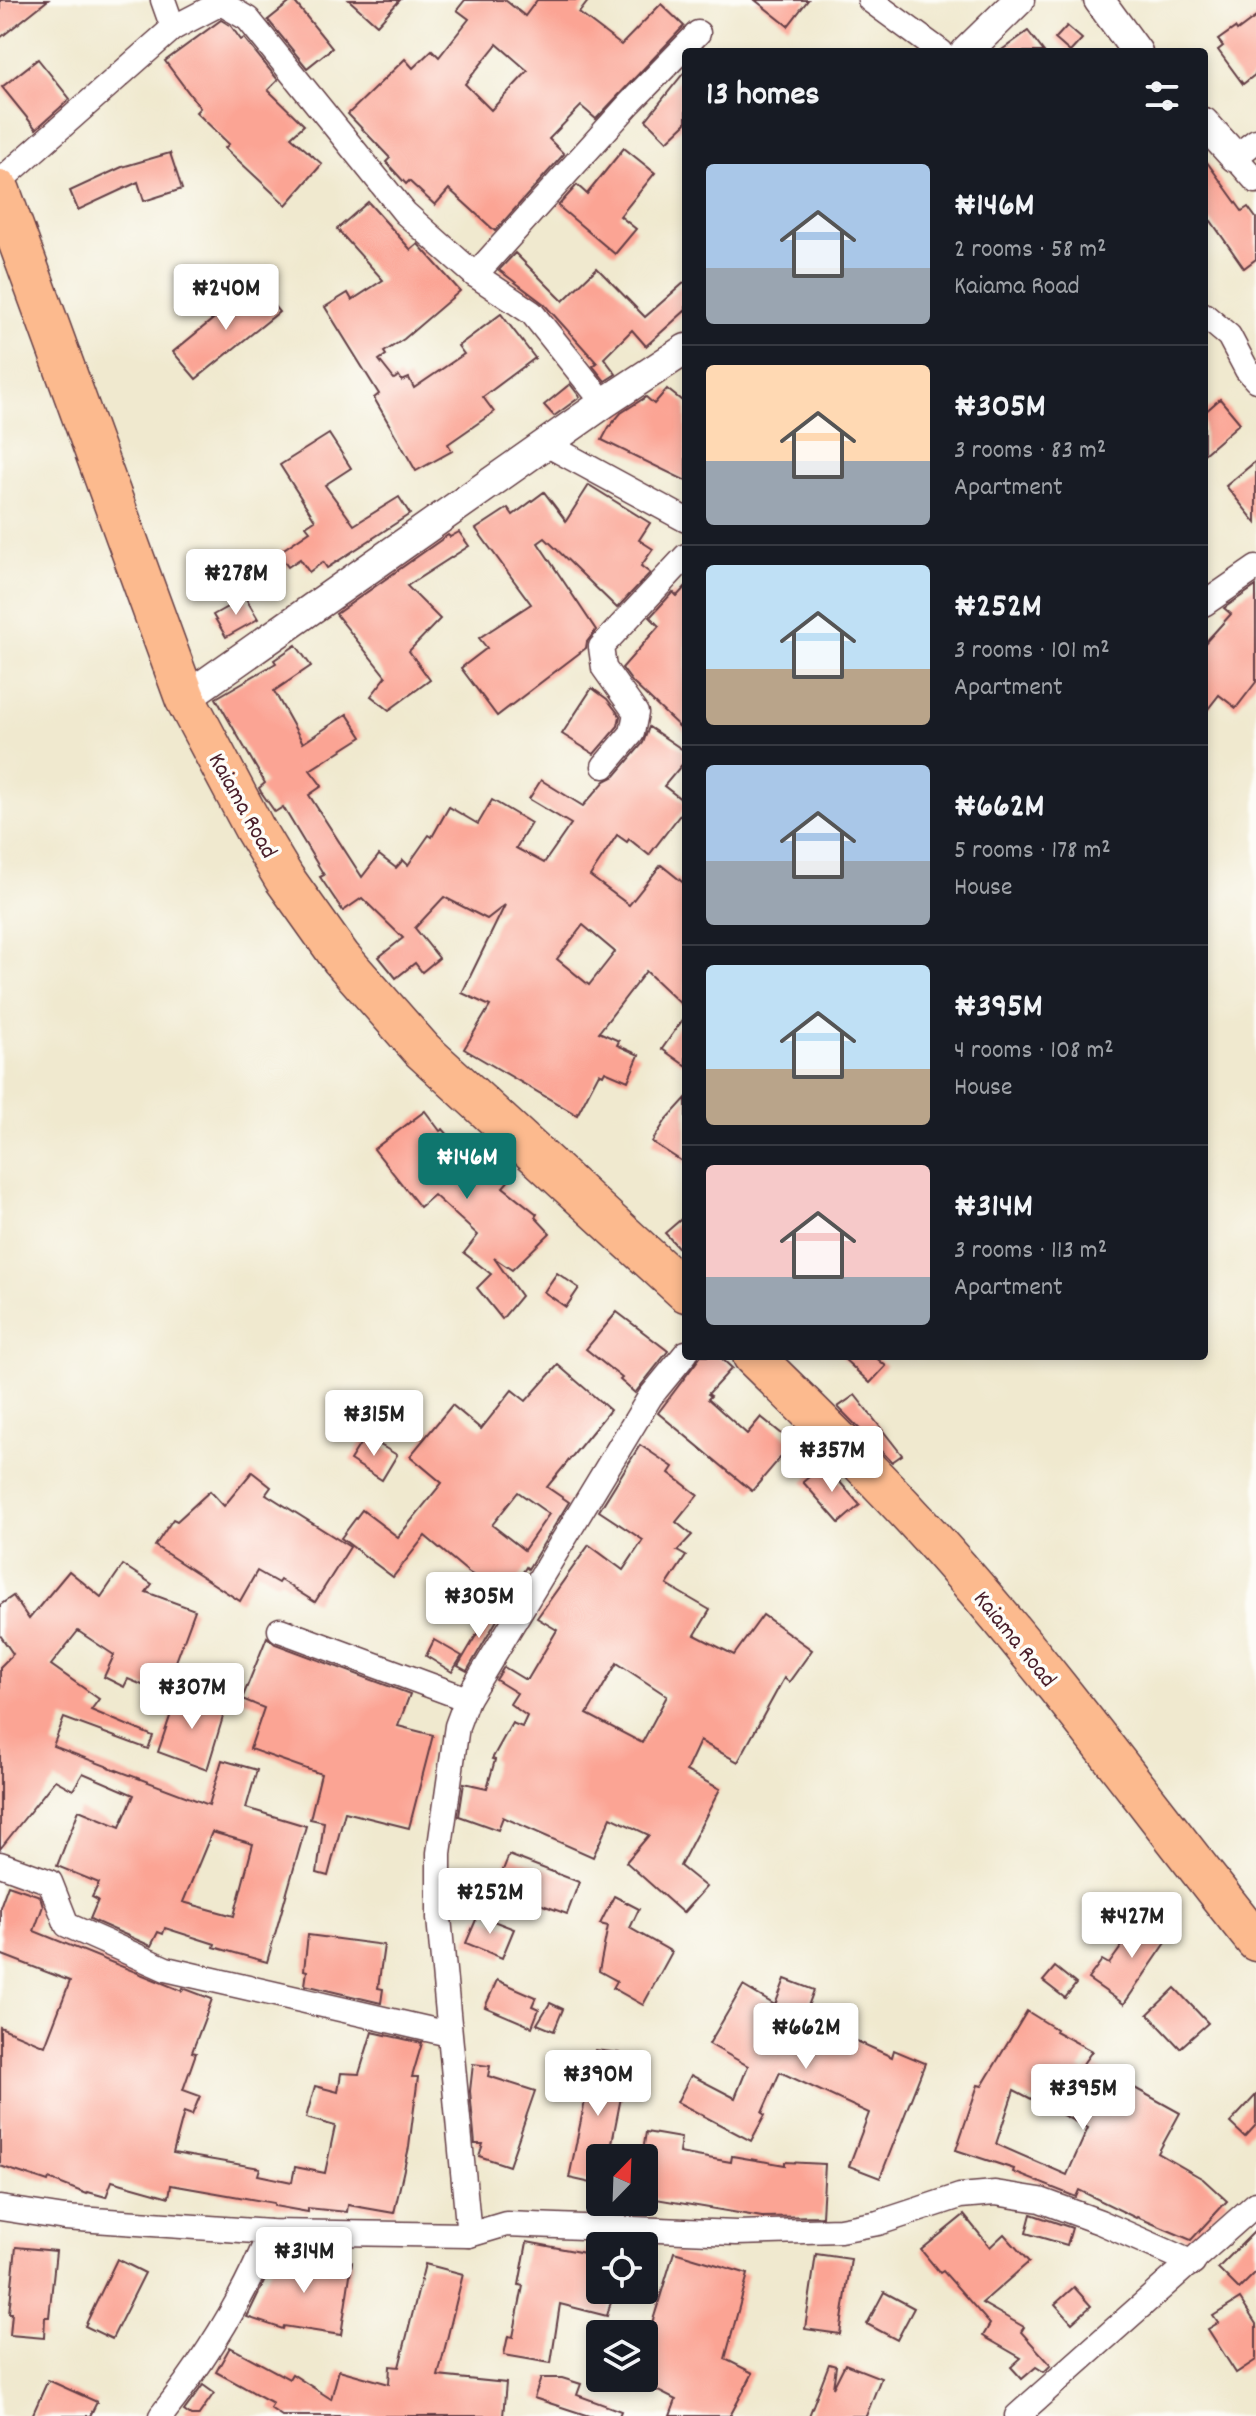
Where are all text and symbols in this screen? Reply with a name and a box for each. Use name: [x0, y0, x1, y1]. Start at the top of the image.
text: 13 homes: [706, 72, 820, 121]
icon: filters: [1140, 74, 1184, 118]
text: ₦146M: [954, 183, 1035, 232]
icon: home: [770, 196, 866, 292]
text: 2 rooms · 58 m²: [954, 232, 1107, 269]
pin: ₦240M: [170, 264, 282, 332]
text: Kaiama Road: [954, 269, 1080, 306]
text: ₦240M: [192, 271, 260, 308]
text: ₦305M: [954, 384, 1046, 433]
icon: home: [770, 397, 866, 493]
text: 3 rooms · 83 m²: [954, 433, 1106, 470]
text: Apartment: [954, 470, 1063, 507]
pin: ₦278M: [180, 549, 292, 617]
text: ₦278M: [204, 556, 268, 593]
text: ₦252M: [954, 584, 1042, 633]
icon: home: [770, 597, 866, 693]
text: 3 rooms · 101 m²: [954, 633, 1110, 670]
text: Apartment: [954, 670, 1063, 707]
street label: Kaiama Road: [198, 747, 284, 865]
text: ₦662M: [954, 784, 1044, 833]
icon: home: [770, 797, 866, 893]
text: 5 rooms · 178 m²: [954, 833, 1111, 870]
text: House: [954, 870, 1012, 907]
text: ₦395M: [954, 984, 1043, 1033]
icon: home: [770, 997, 866, 1093]
text: 4 rooms · 108 m²: [954, 1033, 1114, 1070]
text: House: [954, 1070, 1012, 1107]
pin: ₦146M: [411, 1133, 523, 1201]
text: ₦146M: [436, 1140, 498, 1177]
text: ₦314M: [954, 1184, 1033, 1233]
icon: home: [770, 1197, 866, 1293]
text: 3 rooms · 113 m²: [954, 1233, 1107, 1270]
text: Apartment: [954, 1270, 1063, 1307]
pin: ₦315M: [318, 1390, 430, 1458]
text: ₦315M: [343, 1397, 405, 1434]
pin: ₦357M: [776, 1426, 888, 1494]
text: ₦357M: [799, 1433, 865, 1470]
pin: ₦305M: [423, 1572, 535, 1640]
text: ₦305M: [444, 1579, 514, 1616]
street label: Kaiama Road: [964, 1584, 1063, 1696]
pin: ₦307M: [136, 1663, 248, 1731]
text: ₦307M: [158, 1670, 226, 1707]
pin: ₦252M: [434, 1868, 546, 1936]
text: ₦252M: [456, 1875, 524, 1912]
pin: ₦427M: [1076, 1892, 1188, 1960]
text: ₦427M: [1100, 1899, 1164, 1936]
pin: ₦662M: [750, 2003, 862, 2071]
text: ₦662M: [771, 2010, 841, 2047]
pin: ₦390M: [542, 2050, 654, 2118]
text: ₦390M: [563, 2057, 633, 2094]
pin: ₦395M: [1027, 2064, 1139, 2132]
text: ₦395M: [1049, 2071, 1117, 2108]
north arrow: [586, 2144, 658, 2216]
map controls: [586, 2144, 658, 2392]
pin: ₦314M: [248, 2227, 360, 2295]
button: locate: [586, 2232, 658, 2304]
text: ₦314M: [274, 2234, 334, 2271]
button: layers: [586, 2320, 658, 2392]

